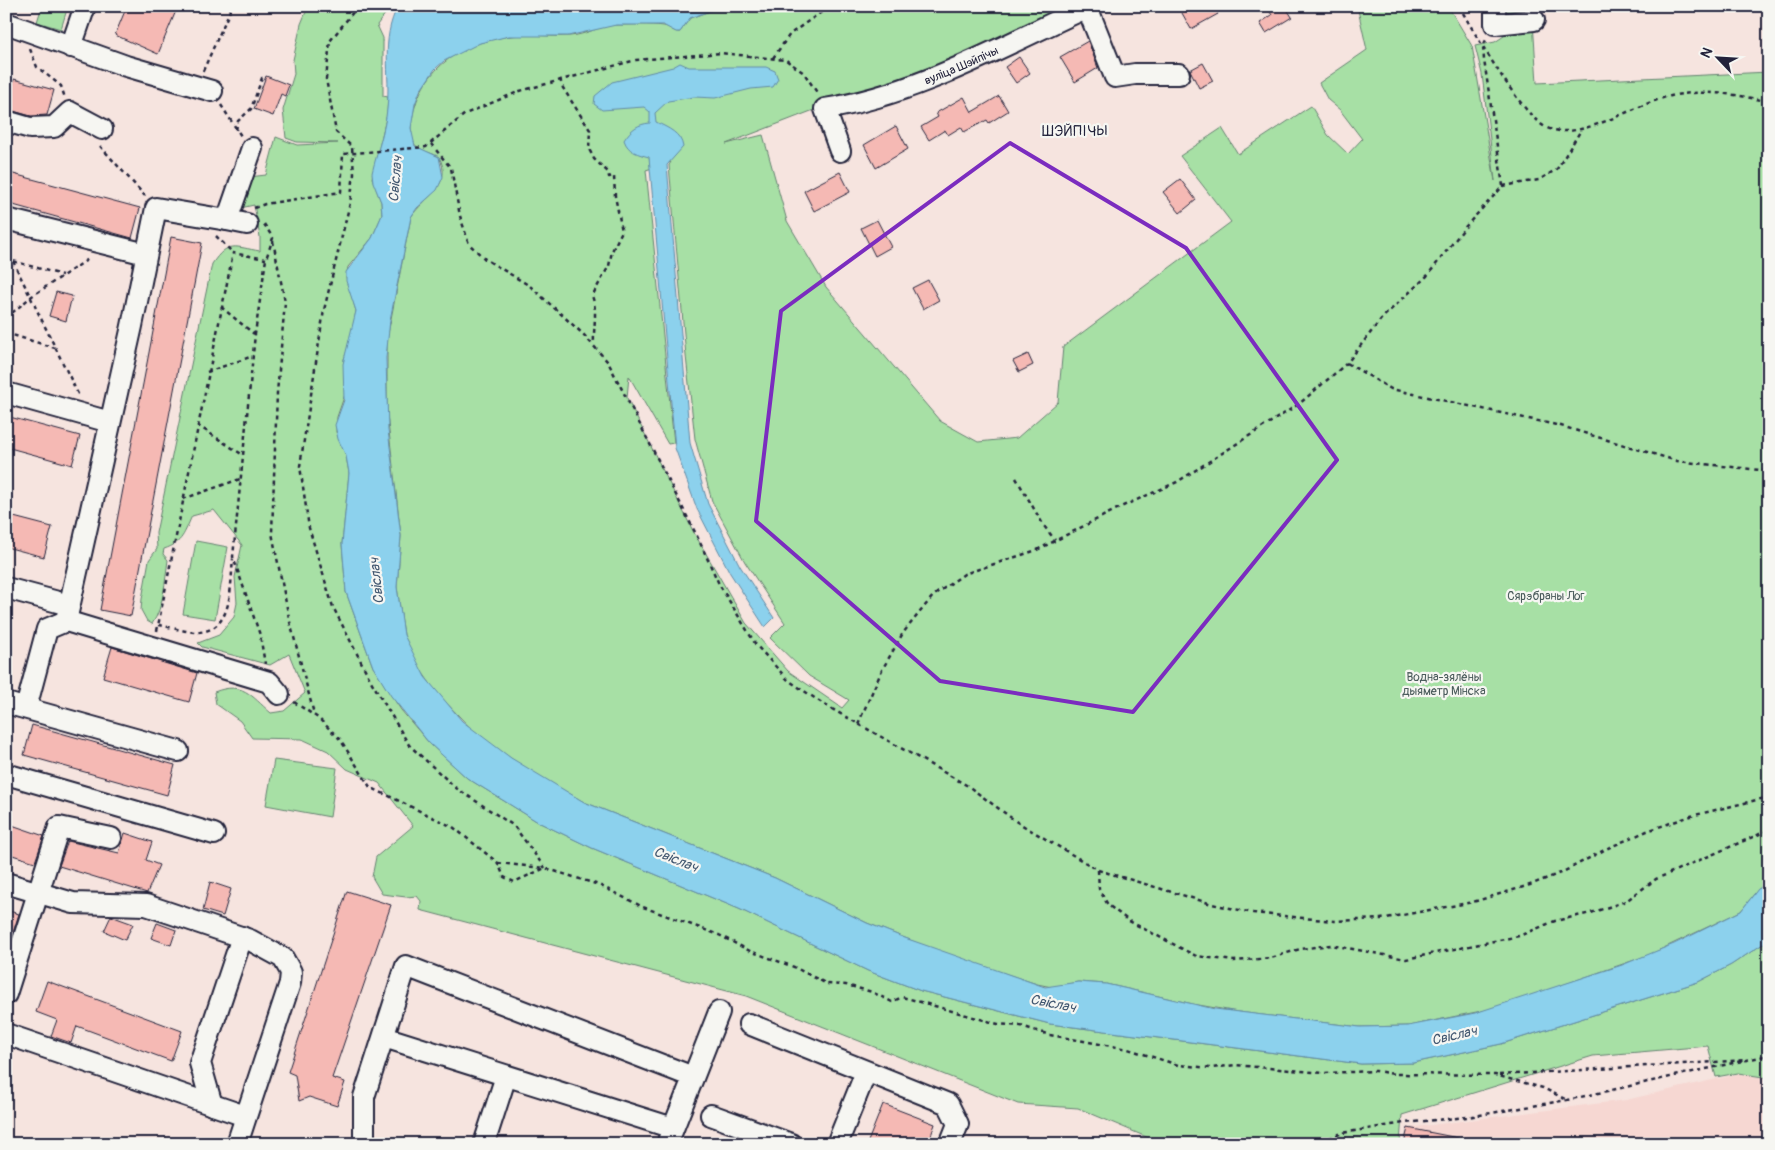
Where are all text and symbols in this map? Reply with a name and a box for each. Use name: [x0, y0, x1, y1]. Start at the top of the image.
north arrow: [1692, 32, 1742, 82]
street label: вуліца Шэйпічы: [922, 43, 1001, 89]
text: N: [1697, 45, 1716, 61]
district label: ШЭЙПІЧЫ: [1042, 123, 1108, 140]
water label: Свіслач: [385, 154, 406, 203]
water label: Свіслач: [366, 556, 387, 605]
park label: Сярэбраны Лог: [1507, 589, 1585, 604]
park label: Водна-зялёны дыяметр Мінска: [1402, 670, 1486, 699]
water label: Свіслач: [651, 843, 701, 876]
water label: Свіслач: [1029, 991, 1078, 1016]
water label: Свіслач: [1430, 1022, 1479, 1049]

